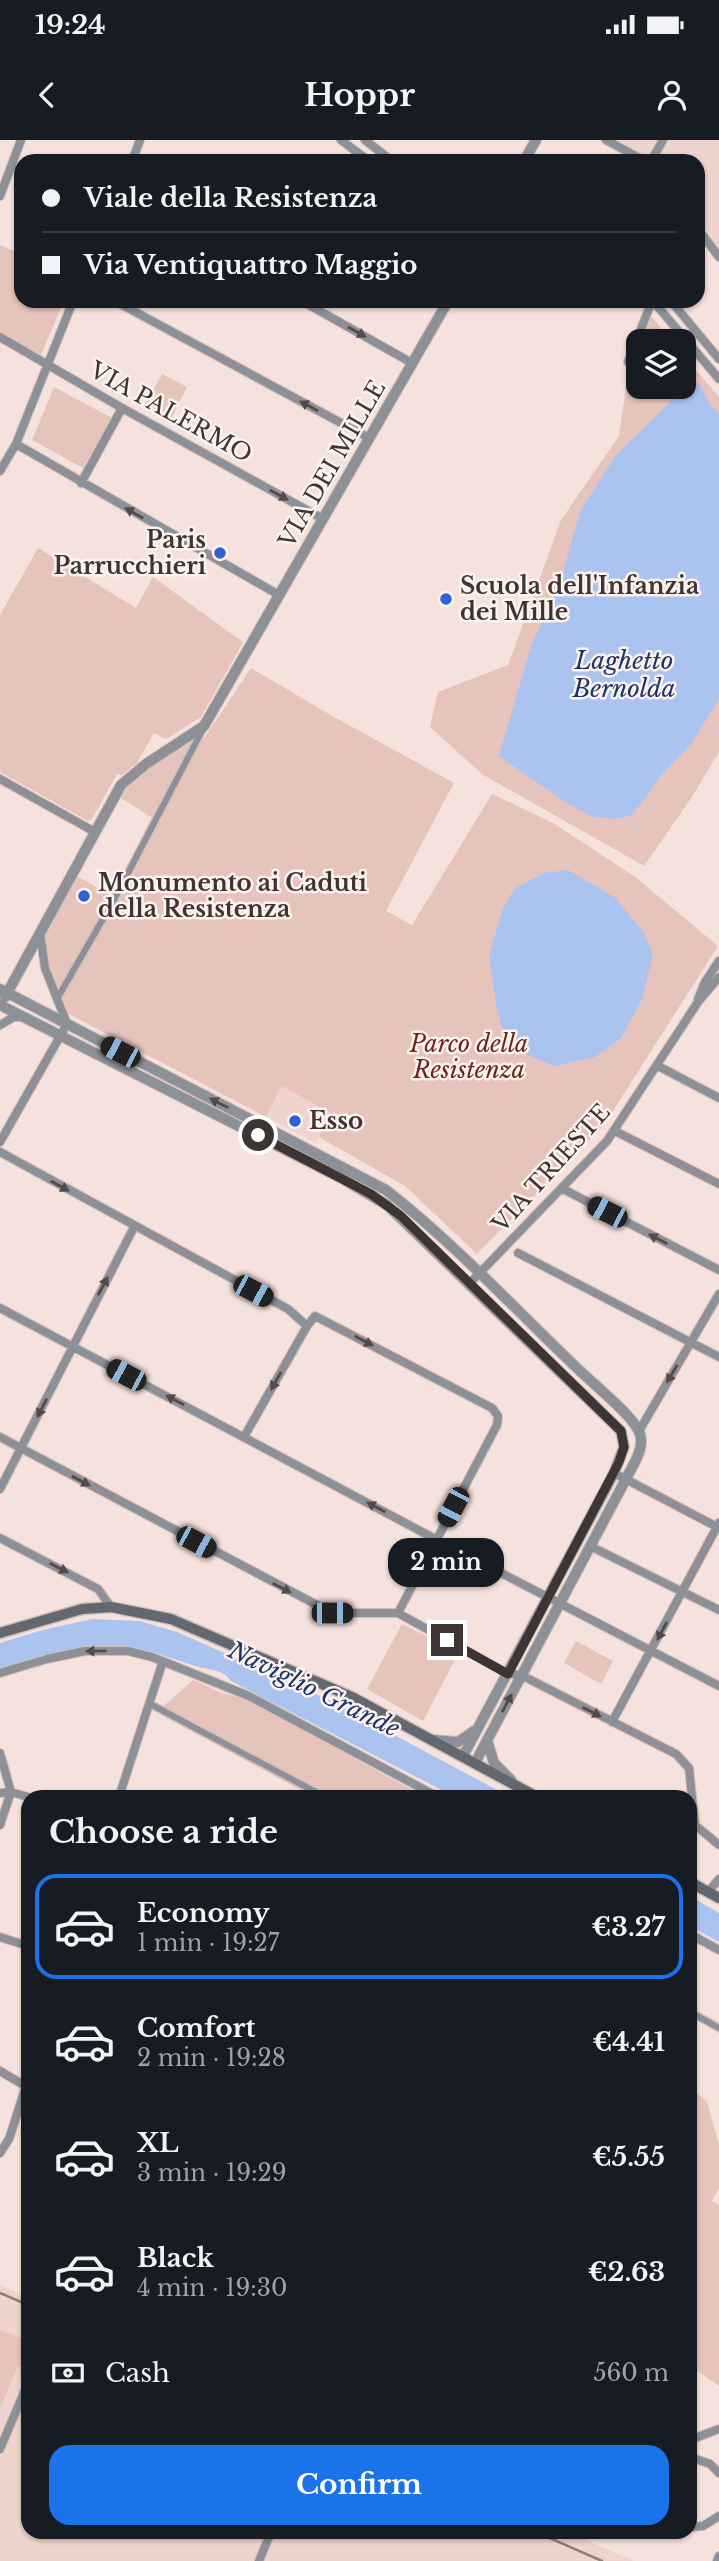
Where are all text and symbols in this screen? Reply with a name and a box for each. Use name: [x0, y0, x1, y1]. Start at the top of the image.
text: 19:24: [35, 9, 105, 41]
text: Hoppr: [304, 75, 415, 115]
icon: back: [28, 76, 66, 114]
icon: person: [653, 76, 691, 114]
text: Viale della Resistenza: [84, 182, 377, 214]
text: Via Ventiquattro Maggio: [84, 249, 417, 281]
one-way arrow: [348, 326, 367, 338]
map controls: [626, 329, 696, 399]
button: layers: [626, 329, 696, 399]
street label: VIA PALERMO: [84, 355, 257, 468]
street label: VIA DEI MILLE: [272, 375, 391, 554]
one-way arrow: [299, 400, 319, 412]
one-way arrow: [270, 489, 289, 501]
one-way arrow: [125, 507, 144, 519]
place label: Paris Parrucchieri: [53, 526, 206, 580]
marker: Paris Parrucchieri: [212, 545, 228, 561]
place label: Scuola dell'Infanzia dei Mille: [460, 572, 699, 626]
marker: Scuola dell'Infanzia dei Mille: [438, 591, 454, 607]
water label: Laghetto Bernolda: [572, 646, 675, 703]
place label: Monumento ai Caduti della Resistenza: [98, 869, 367, 923]
marker: Monumento ai Caduti della Resistenza: [76, 888, 92, 904]
park label: Parco della Resistenza: [409, 1030, 528, 1084]
car: [97, 1033, 144, 1071]
one-way arrow: [209, 1097, 229, 1108]
street label: VIA TRIESTE: [485, 1098, 616, 1239]
place label: Esso: [309, 1107, 363, 1135]
marker: Esso: [287, 1113, 303, 1129]
route start: [242, 1119, 274, 1151]
one-way arrow: [50, 1180, 69, 1192]
car: [584, 1193, 631, 1231]
one-way arrow: [648, 1233, 668, 1245]
car: [230, 1272, 277, 1310]
one-way arrow: [96, 1276, 108, 1296]
one-way arrow: [354, 1336, 374, 1347]
car: [103, 1356, 150, 1394]
one-way arrow: [666, 1364, 678, 1383]
one-way arrow: [270, 1372, 282, 1391]
one-way arrow: [165, 1395, 185, 1406]
one-way arrow: [37, 1398, 49, 1418]
one-way arrow: [71, 1475, 91, 1487]
car: [434, 1484, 473, 1530]
one-way arrow: [365, 1502, 385, 1514]
car: [173, 1523, 220, 1561]
callout: 2 min: [389, 1538, 505, 1588]
text: 2 min: [410, 1548, 482, 1576]
one-way arrow: [49, 1563, 69, 1574]
one-way arrow: [272, 1582, 292, 1593]
car: [312, 1603, 354, 1624]
one-way arrow: [656, 1621, 668, 1640]
route end: [431, 1624, 463, 1656]
water label: Naviglio Grande: [223, 1635, 404, 1743]
one-way arrow: [85, 1646, 107, 1657]
one-way arrow: [501, 1693, 513, 1712]
one-way arrow: [582, 1706, 602, 1717]
text: Choose a ride: [49, 1812, 278, 1852]
icon: car: [53, 1895, 116, 1958]
text: Economy: [137, 1897, 270, 1929]
text: €3.27: [592, 1911, 665, 1943]
text: 1 min · 19:27: [137, 1929, 279, 1957]
icon: car: [53, 2010, 116, 2073]
text: Comfort: [137, 2012, 255, 2044]
text: €4.41: [593, 2026, 665, 2058]
text: 2 min · 19:28: [137, 2044, 286, 2072]
icon: car: [53, 2125, 116, 2188]
text: XL: [137, 2127, 179, 2159]
text: €5.55: [592, 2141, 665, 2173]
text: 3 min · 19:29: [137, 2159, 286, 2187]
icon: car: [53, 2240, 116, 2303]
text: Black: [137, 2242, 214, 2274]
text: €2.63: [588, 2256, 665, 2288]
text: 4 min · 19:30: [137, 2274, 287, 2302]
icon: cash: [49, 2354, 87, 2392]
text: Cash: [105, 2357, 170, 2389]
text: 560 m: [593, 2359, 669, 2387]
button: Confirm: [49, 2445, 669, 2525]

